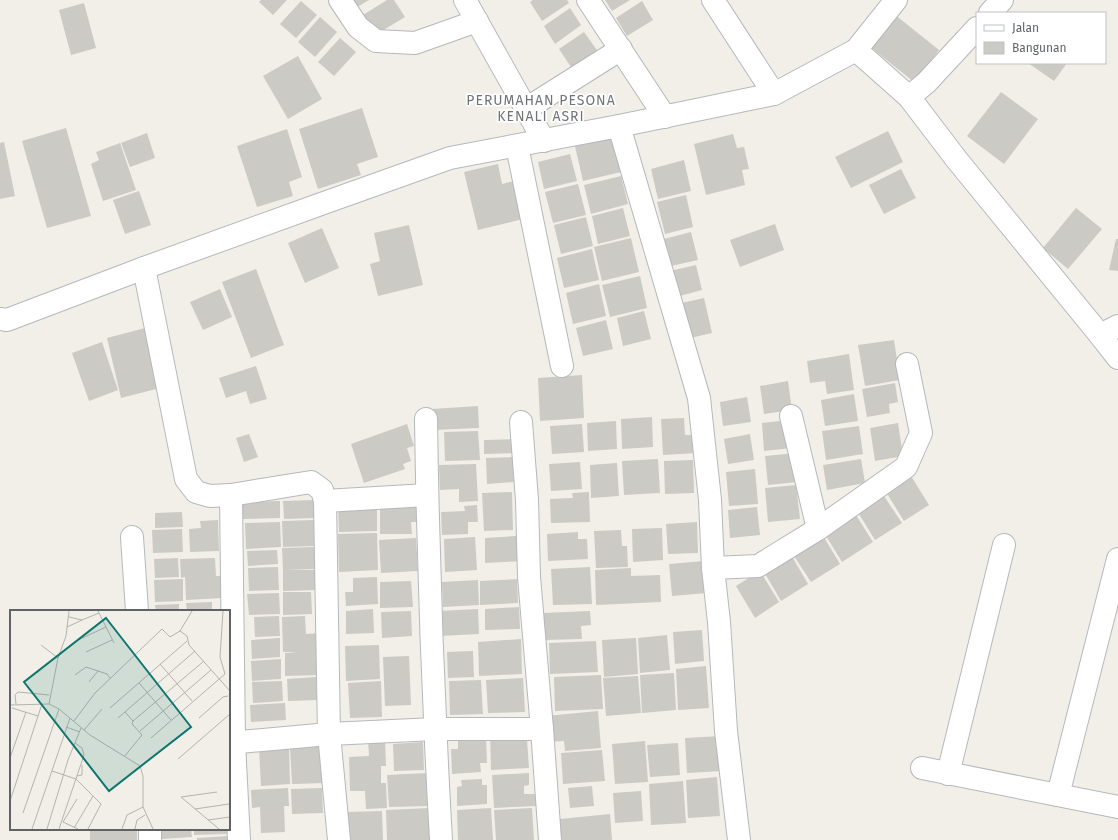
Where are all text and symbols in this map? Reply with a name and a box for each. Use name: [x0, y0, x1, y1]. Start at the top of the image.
legend: [976, 12, 1106, 64]
text: Jalan: [1012, 21, 1039, 35]
text: Bangunan: [1012, 41, 1067, 55]
district label: PERUMAHAN PESONA KENALI ASRI: [466, 92, 616, 125]
inset map: [10, 610, 230, 830]

